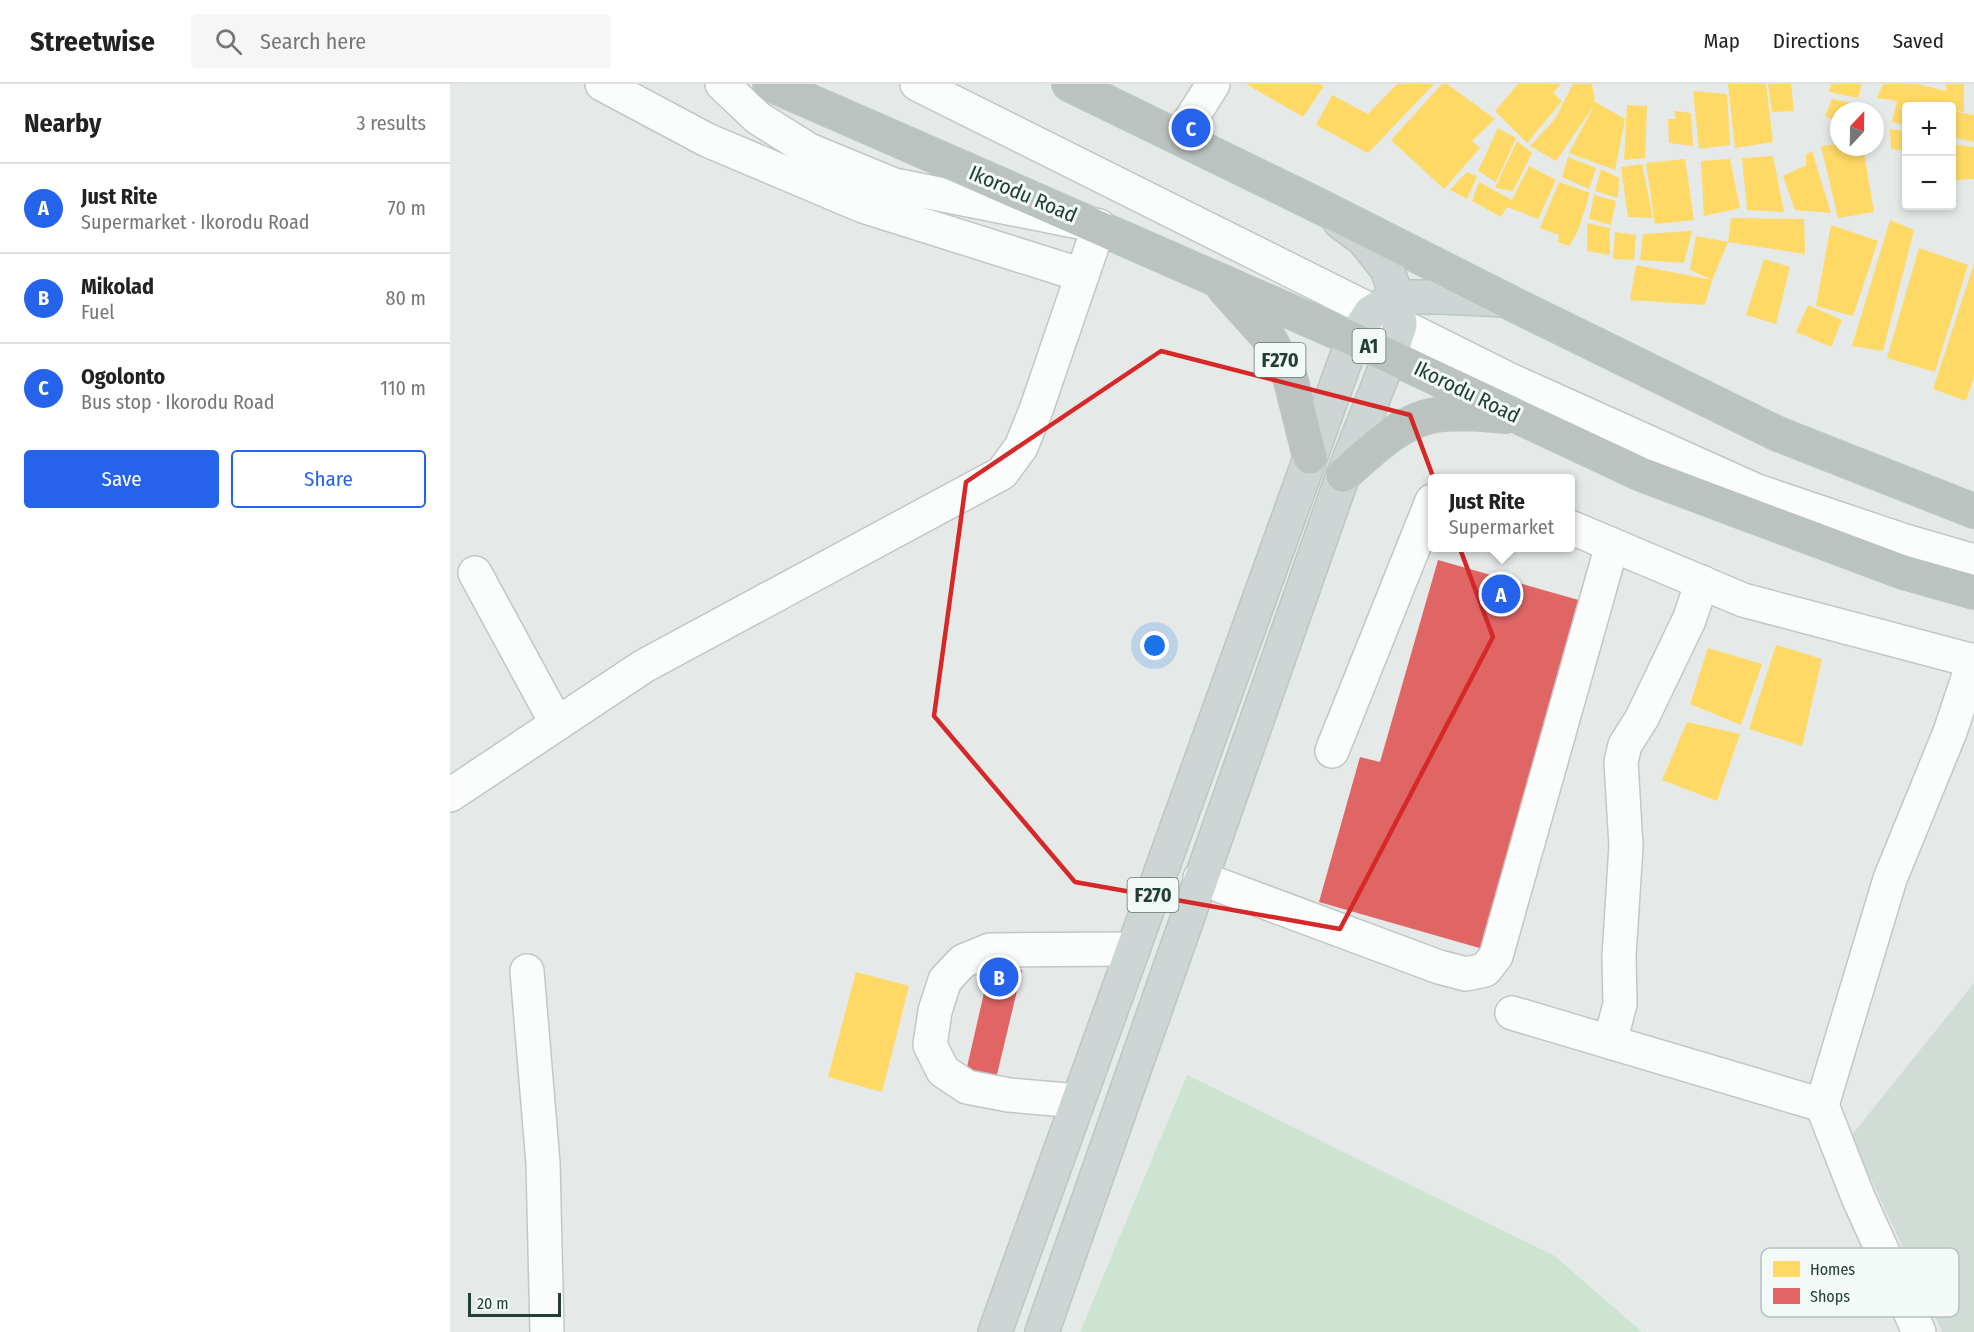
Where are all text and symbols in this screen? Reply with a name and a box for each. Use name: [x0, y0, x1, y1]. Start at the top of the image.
search box: [191, 14, 611, 68]
text: Streetwise: [30, 25, 155, 58]
icon: search: [212, 25, 245, 58]
text: Search here: [260, 28, 366, 55]
text: Map: [1703, 28, 1740, 54]
text: Directions: [1773, 28, 1860, 54]
text: Saved: [1893, 28, 1944, 54]
north arrow: [1830, 102, 1884, 156]
map controls: [1902, 102, 1956, 210]
button: +: [1902, 102, 1956, 156]
pin: C: [1172, 106, 1210, 150]
text: Nearby: [24, 108, 101, 139]
text: 3 results: [357, 111, 426, 135]
button: −: [1902, 156, 1956, 210]
street label: Ikorodu Road: [965, 160, 1081, 228]
text: Just Rite: [81, 183, 157, 210]
text: A: [38, 196, 49, 220]
text: 70 m: [388, 196, 426, 220]
text: Supermarket · Ikorodu Road: [81, 210, 309, 234]
text: Mikolad: [81, 273, 154, 300]
text: B: [38, 286, 49, 310]
text: 80 m: [386, 286, 426, 310]
text: Fuel: [81, 300, 115, 324]
road number: A1: [1352, 329, 1386, 363]
road number: F270: [1254, 343, 1306, 377]
street label: Ikorodu Road: [1410, 355, 1524, 429]
text: Ogolonto: [81, 363, 165, 390]
text: C: [38, 376, 49, 400]
text: 110 m: [380, 376, 426, 400]
text: Bus stop · Ikorodu Road: [81, 390, 274, 414]
button: Save: [24, 450, 219, 508]
button: Share: [231, 450, 426, 508]
popup: [1428, 474, 1575, 552]
text: Just Rite: [1449, 488, 1525, 515]
text: Supermarket: [1449, 515, 1554, 539]
pin: A: [1482, 572, 1520, 616]
your location: [1140, 631, 1169, 660]
road number: F270: [1128, 878, 1178, 912]
pin: B: [980, 954, 1018, 1000]
legend: [1761, 1248, 1959, 1317]
text: Homes: [1810, 1260, 1855, 1279]
text: Shops: [1810, 1287, 1850, 1306]
scale bar: [468, 1290, 561, 1318]
text: 20 m: [477, 1294, 508, 1313]

